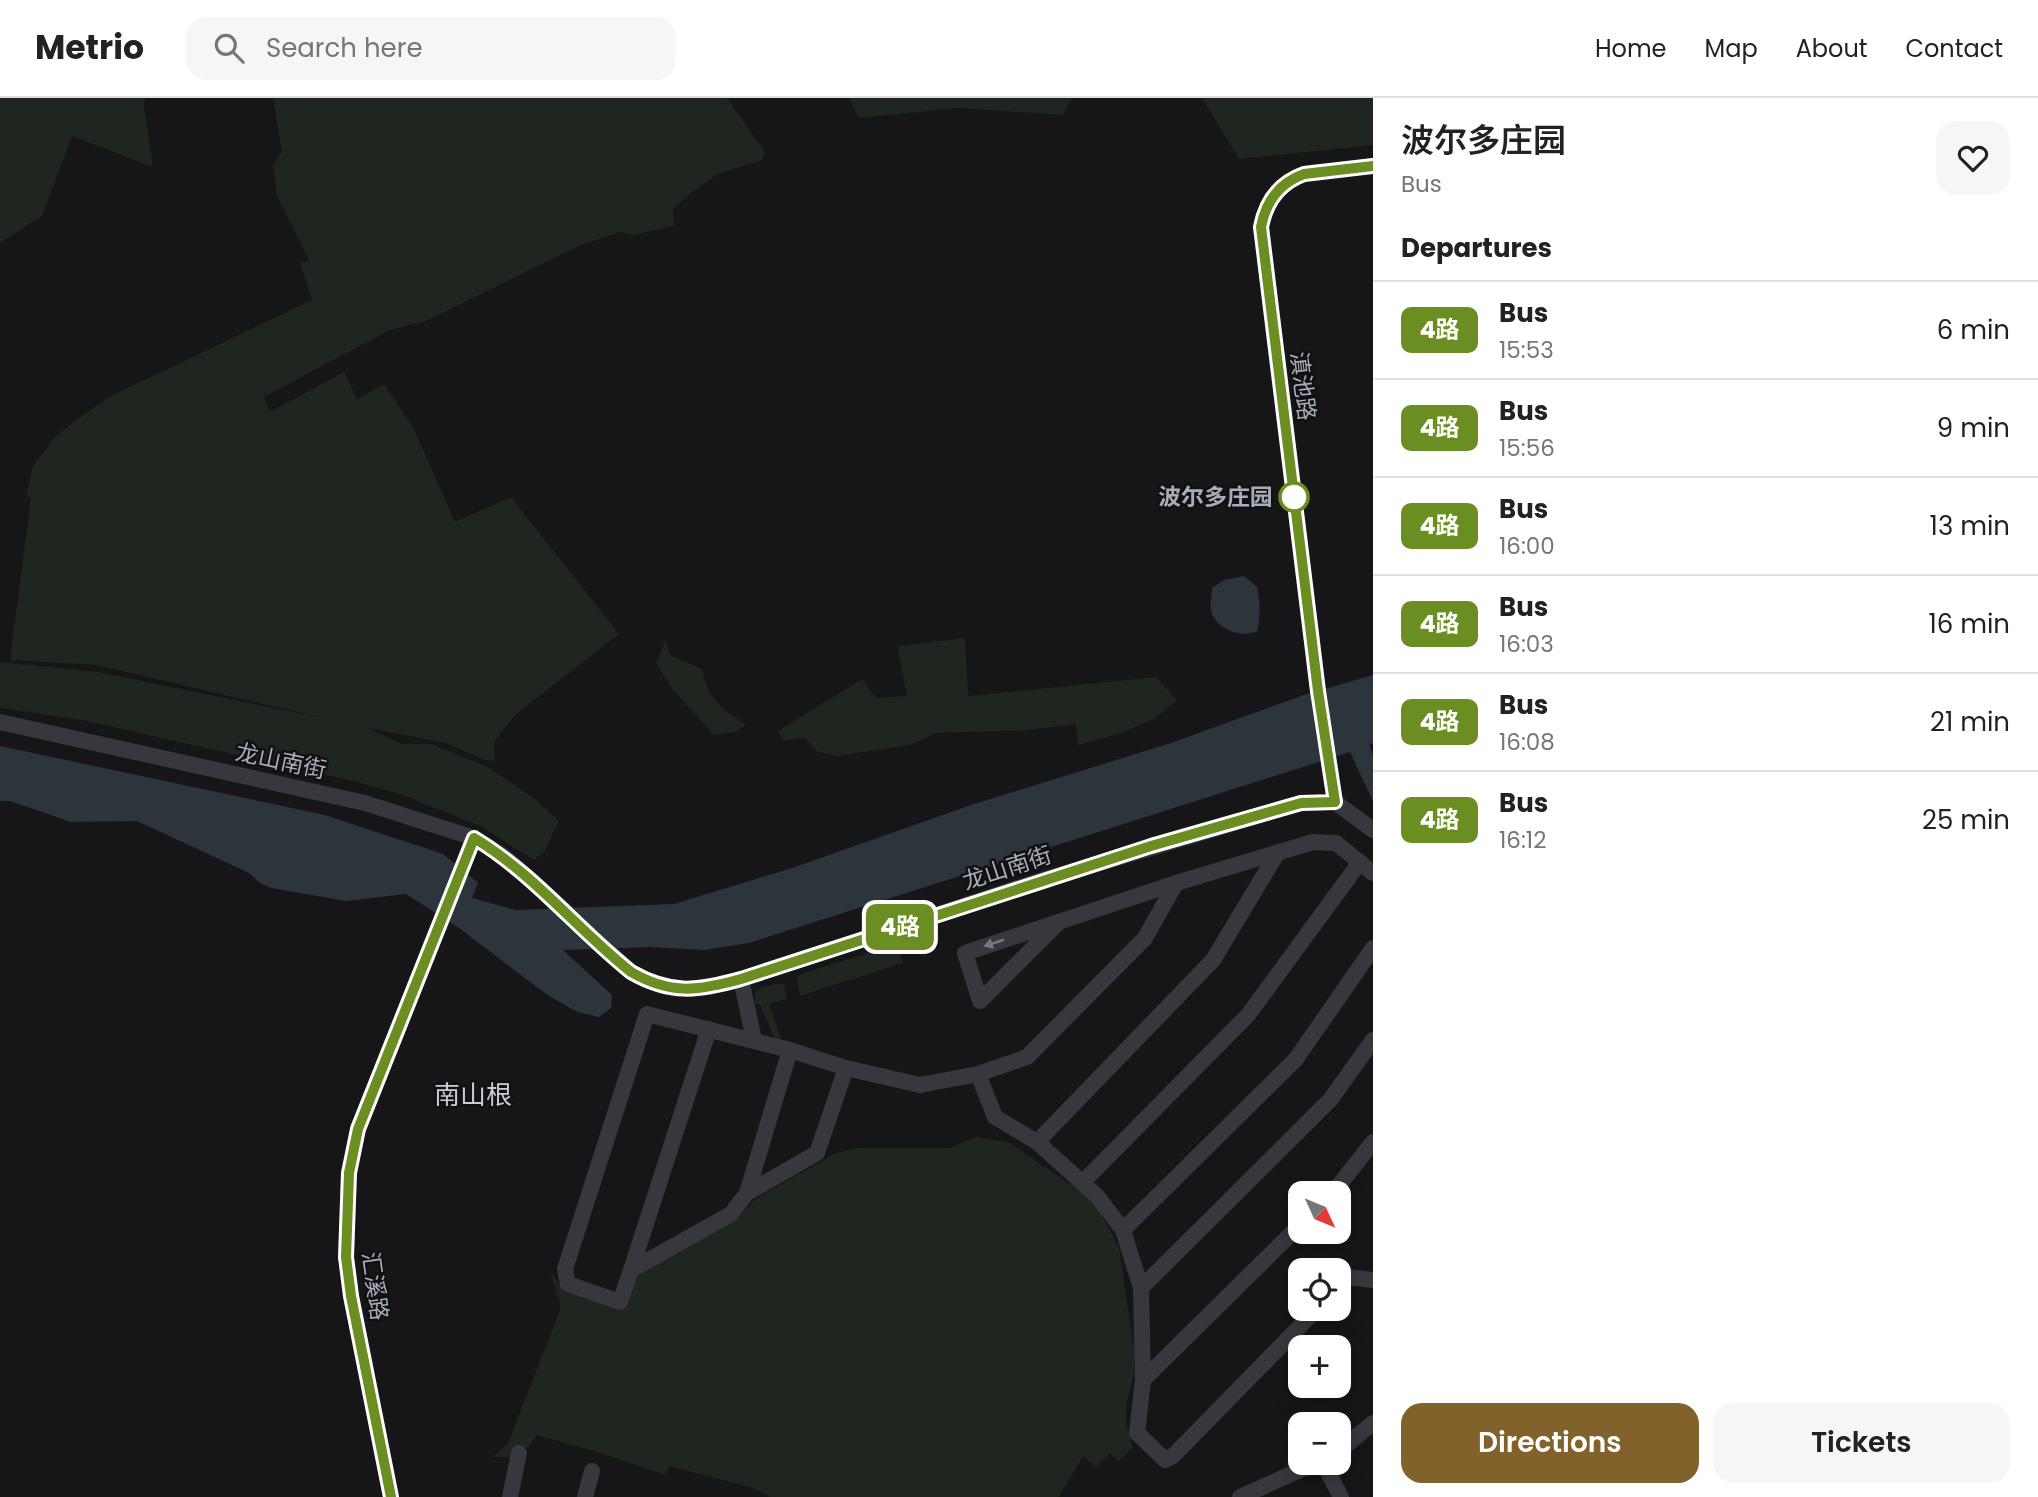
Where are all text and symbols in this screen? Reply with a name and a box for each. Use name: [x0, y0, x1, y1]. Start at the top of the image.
search box: [186, 17, 676, 80]
text: Metrio: [35, 24, 144, 71]
icon: search: [210, 29, 248, 67]
text: Search here: [266, 30, 423, 66]
text: Home: [1595, 32, 1667, 65]
text: Map: [1705, 32, 1758, 65]
text: About: [1796, 32, 1867, 65]
text: Contact: [1905, 32, 2003, 65]
text: 波尔多庄园: [1401, 117, 1566, 164]
button: heart: [1936, 121, 2010, 195]
text: Bus: [1401, 168, 1442, 200]
text: Departures: [1401, 230, 1552, 266]
text: Bus: [1499, 295, 1548, 331]
text: 6 min: [1937, 312, 2010, 348]
text: 4路: [1419, 313, 1460, 346]
text: 15:53: [1499, 334, 1554, 366]
street label: 滇池路: [1283, 350, 1323, 422]
text: Bus: [1499, 393, 1548, 429]
text: 9 min: [1937, 410, 2010, 446]
text: 4路: [1419, 411, 1460, 444]
text: 15:56: [1499, 432, 1555, 464]
place label: 波尔多庄园: [1158, 481, 1273, 513]
marker: 波尔多庄园: [1279, 482, 1309, 512]
text: Bus: [1499, 491, 1548, 527]
text: 13 min: [1930, 508, 2010, 544]
text: 4路: [1419, 509, 1460, 542]
text: 16:00: [1499, 530, 1555, 562]
text: Bus: [1499, 589, 1548, 625]
text: 16 min: [1928, 606, 2010, 642]
text: 4路: [1419, 607, 1460, 640]
text: 16:03: [1499, 628, 1554, 660]
text: Bus: [1499, 687, 1548, 723]
text: 21 min: [1930, 704, 2010, 740]
text: 4路: [1419, 705, 1460, 738]
text: 16:08: [1499, 726, 1555, 758]
street label: 龙山南街: [233, 736, 329, 786]
text: Bus: [1499, 785, 1548, 821]
text: 25 min: [1922, 802, 2010, 838]
text: 4路: [1419, 803, 1460, 836]
text: 16:12: [1499, 824, 1546, 856]
street label: 龙山南街: [958, 839, 1056, 897]
line badge: 4路: [869, 904, 932, 950]
text: 4路: [880, 910, 920, 943]
one-way arrow: [984, 938, 1005, 949]
district label: 南山根: [434, 1077, 512, 1113]
north arrow: [1288, 1181, 1351, 1244]
map controls: [1288, 1181, 1351, 1475]
street label: 汇溪路: [354, 1250, 396, 1322]
button: locate: [1288, 1258, 1351, 1321]
button: +: [1288, 1335, 1351, 1398]
button: Directions: [1401, 1403, 1699, 1483]
button: Tickets: [1713, 1403, 2010, 1483]
button: −: [1288, 1412, 1351, 1475]

